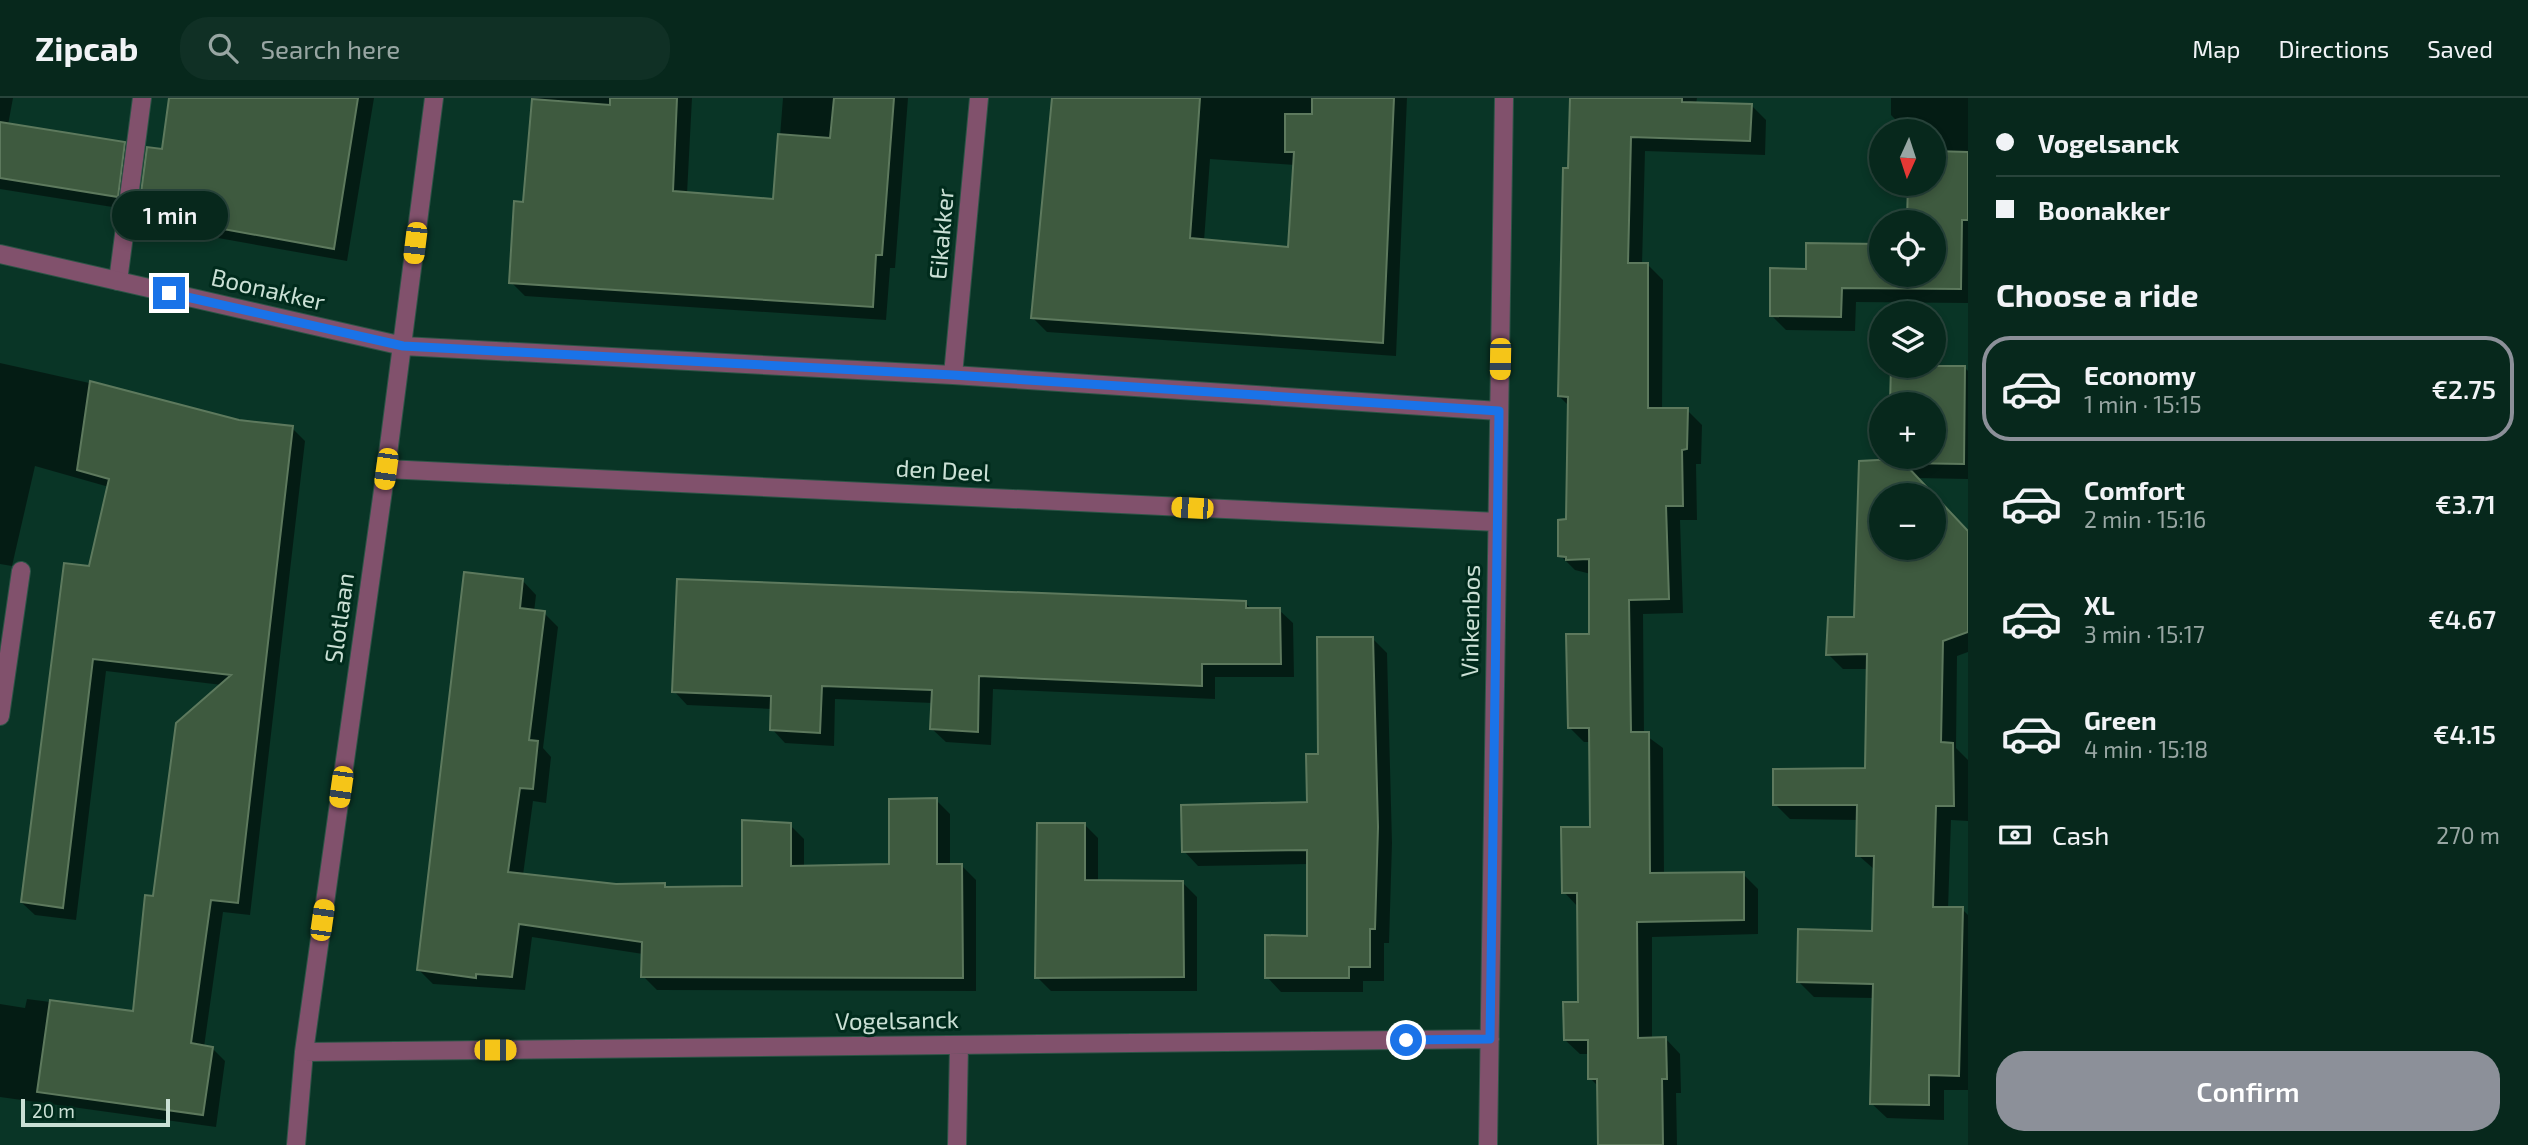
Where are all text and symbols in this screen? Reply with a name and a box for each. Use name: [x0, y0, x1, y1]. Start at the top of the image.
search box: [180, 17, 670, 80]
text: Zipcab: [35, 28, 138, 68]
icon: search: [204, 29, 242, 67]
text: Search here: [260, 33, 400, 64]
text: Map: [2192, 34, 2240, 63]
text: Directions: [2278, 34, 2389, 63]
text: Saved: [2427, 34, 2493, 63]
north arrow: [1869, 119, 1946, 196]
map controls: [1869, 119, 1946, 560]
text: Vogelsanck: [2038, 127, 2179, 158]
street label: Eikakker: [922, 187, 959, 281]
callout: 1 min: [111, 192, 227, 240]
text: Boonakker: [2038, 194, 2170, 225]
text: 1 min: [143, 201, 197, 229]
button: locate: [1869, 210, 1946, 287]
car: [403, 221, 428, 265]
street label: Boonakker: [209, 261, 328, 316]
text: Choose a ride: [1996, 275, 2199, 313]
route end: [153, 277, 185, 309]
button: layers: [1869, 301, 1946, 378]
car: [1490, 338, 1511, 380]
icon: car: [2000, 357, 2063, 420]
text: Economy: [2084, 359, 2196, 390]
text: €2.75: [2431, 373, 2496, 404]
text: 1 min · 15:15: [2084, 390, 2202, 418]
button: +: [1869, 392, 1946, 469]
car: [373, 447, 400, 491]
street label: den Deel: [895, 453, 991, 486]
icon: car: [2000, 472, 2063, 535]
text: Comfort: [2084, 474, 2185, 505]
button: −: [1869, 483, 1946, 560]
text: €3.71: [2435, 488, 2496, 519]
car: [1171, 496, 1214, 520]
text: 2 min · 15:16: [2084, 505, 2206, 533]
street label: Vinkenbos: [1454, 564, 1485, 678]
street label: Slotlaan: [318, 571, 359, 665]
icon: car: [2000, 587, 2063, 650]
text: XL: [2084, 589, 2115, 620]
text: €4.67: [2428, 603, 2496, 634]
text: 3 min · 15:17: [2084, 620, 2205, 648]
icon: car: [2000, 702, 2063, 765]
text: Green: [2084, 704, 2157, 735]
text: €4.15: [2433, 718, 2496, 749]
text: 4 min · 15:18: [2084, 735, 2208, 763]
car: [328, 765, 355, 809]
icon: cash: [1996, 816, 2034, 854]
text: Cash: [2052, 819, 2109, 850]
text: 270 m: [2436, 821, 2500, 849]
car: [309, 898, 336, 942]
street label: Vogelsanck: [835, 1004, 959, 1035]
route start: [1390, 1024, 1422, 1056]
car: [475, 1040, 517, 1061]
button: Confirm: [1996, 1051, 2500, 1131]
scale bar: [21, 1096, 170, 1128]
text: 20 m: [32, 1099, 75, 1122]

